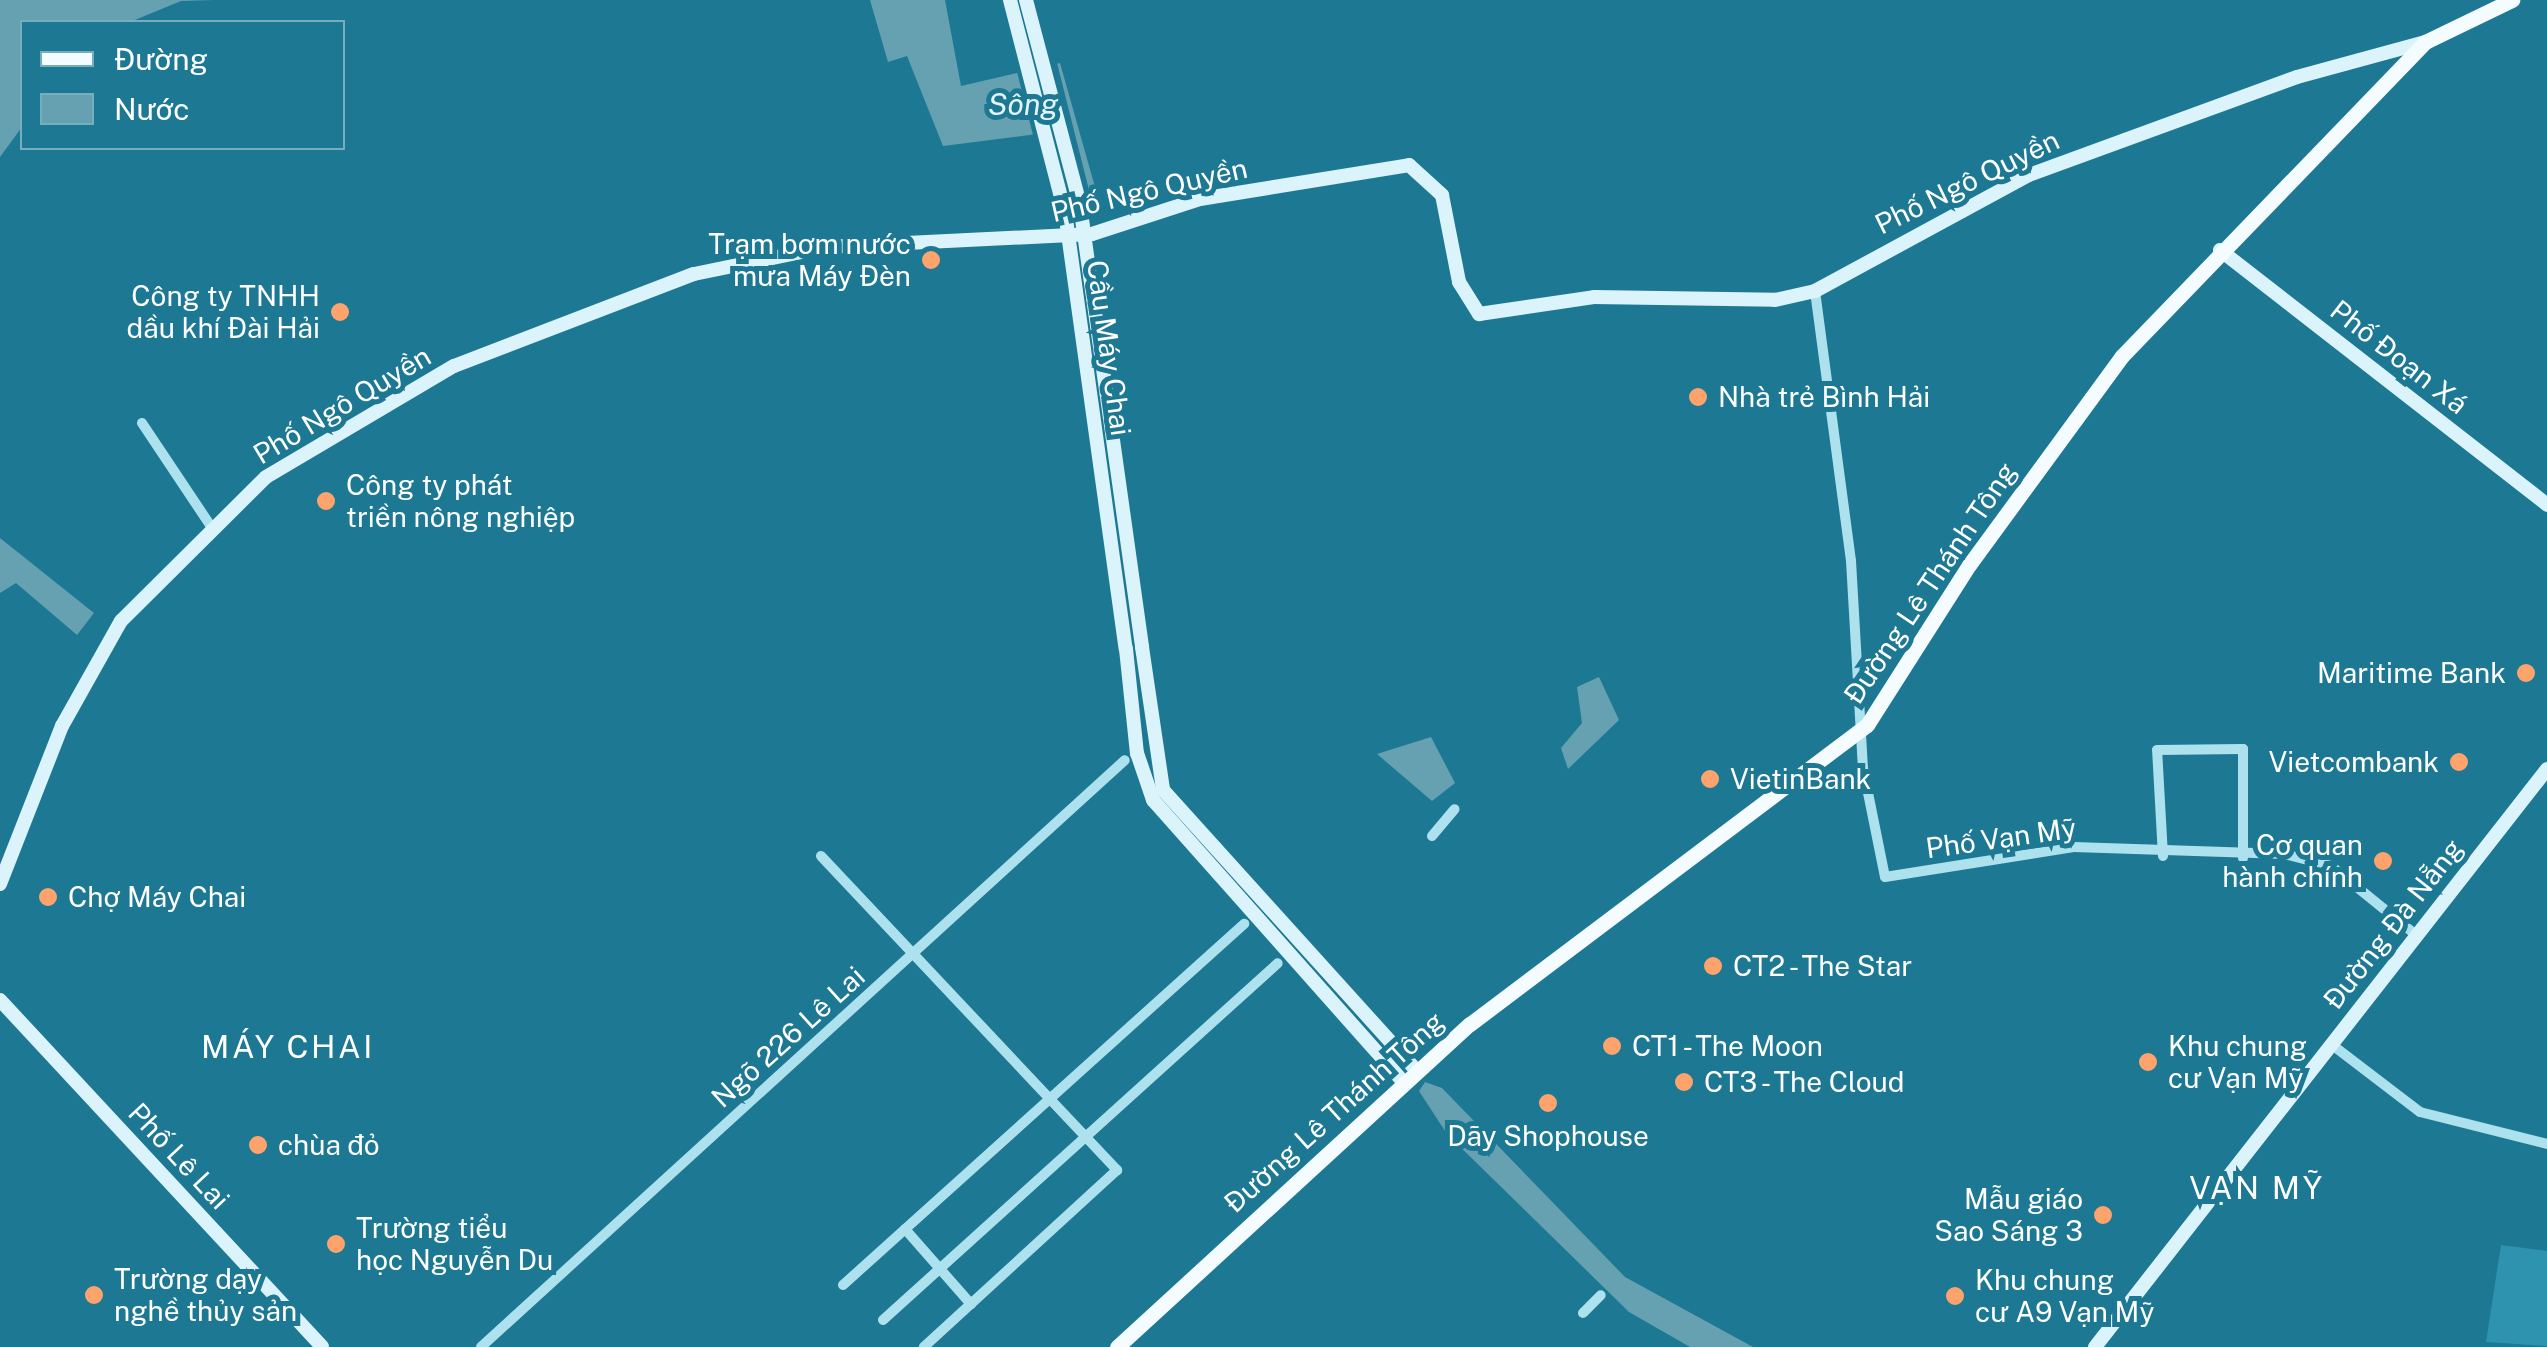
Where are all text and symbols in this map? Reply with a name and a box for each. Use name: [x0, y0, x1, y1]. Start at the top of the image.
legend: [20, 20, 345, 150]
text: Đường: [114, 41, 208, 77]
water label: Sông: [988, 86, 1058, 122]
text: Nước: [114, 91, 189, 127]
street label: Phố Ngô Quyền: [1869, 123, 2065, 241]
street label: Phố Ngô Quyền: [1047, 151, 1251, 229]
place label: Trạm bơm nước mưa Máy Đèn: [708, 227, 911, 293]
marker: Trạm bơm nước mưa Máy Đèn: [920, 249, 942, 271]
street label: Cầu Máy Chai: [1080, 258, 1138, 438]
place label: Công ty TNHH dầu khí Đài Hải: [127, 279, 320, 345]
street label: Phố Đoạn Xá: [2324, 293, 2474, 421]
marker: Công ty TNHH dầu khí Đài Hải: [329, 301, 351, 323]
street label: Phố Ngô Quyền: [247, 339, 437, 471]
place label: Nhà trẻ Bình Hải: [1718, 380, 1930, 414]
marker: Nhà trẻ Bình Hải: [1687, 386, 1709, 408]
street label: Đường Lê Thánh Tông: [1837, 456, 2023, 710]
place label: Công ty phát triền nông nghiệp: [346, 468, 575, 534]
marker: Công ty phát triền nông nghiệp: [315, 490, 337, 512]
place label: Maritime Bank: [2317, 656, 2506, 690]
marker: Maritime Bank: [2515, 662, 2537, 684]
place label: Vietcombank: [2268, 745, 2439, 779]
marker: Vietcombank: [2448, 751, 2470, 773]
place label: VietinBank: [1730, 762, 1871, 796]
marker: VietinBank: [1699, 768, 1721, 790]
street label: Phố Vạn Mỹ: [1923, 811, 2079, 865]
place label: Cơ quan hành chính: [2222, 828, 2363, 894]
street label: Đường Đà Nẵng: [2316, 832, 2470, 1016]
marker: Cơ quan hành chính: [2372, 850, 2394, 872]
place label: Chợ Máy Chai: [68, 880, 246, 914]
marker: Chợ Máy Chai: [37, 886, 59, 908]
place label: CT2 - The Star: [1733, 949, 1920, 983]
marker: CT2 - The Star: [1702, 955, 1724, 977]
street label: Ngõ 226 Lê Lai: [704, 959, 872, 1115]
street label: Đường Lê Thánh Tông: [1217, 1004, 1451, 1220]
district label: MÁY CHAI: [201, 1028, 375, 1066]
place label: CT1 - The Moon: [1632, 1029, 1831, 1063]
place label: Khu chung cư Vạn Mỹ: [2168, 1029, 2307, 1095]
marker: CT1 - The Moon: [1601, 1035, 1623, 1057]
marker: Khu chung cư Vạn Mỹ: [2137, 1051, 2159, 1073]
place label: CT3 - The Cloud: [1704, 1065, 1912, 1099]
marker: CT3 - The Cloud: [1673, 1071, 1695, 1093]
marker: Dãy Shophouse: [1537, 1092, 1559, 1114]
street label: Phố Lê Lai: [121, 1096, 237, 1216]
place label: Dãy Shophouse: [1447, 1119, 1649, 1153]
place label: chùa đỏ: [278, 1128, 380, 1162]
marker: chùa đỏ: [247, 1134, 269, 1156]
district label: VẠN MỸ: [2189, 1169, 2325, 1207]
place label: Mẫu giáo Sao Sáng 3: [1934, 1182, 2083, 1248]
marker: Mẫu giáo Sao Sáng 3: [2092, 1204, 2114, 1226]
place label: Trường tiểu học Nguyễn Du: [356, 1211, 553, 1277]
marker: Trường tiểu học Nguyễn Du: [325, 1233, 347, 1255]
place label: Trường dạy nghề thủy sản: [114, 1262, 297, 1328]
place label: Khu chung cư A9 Vạn Mỹ: [1975, 1263, 2155, 1329]
marker: Trường dạy nghề thủy sản: [83, 1284, 105, 1306]
marker: Khu chung cư A9 Vạn Mỹ: [1944, 1285, 1966, 1307]

